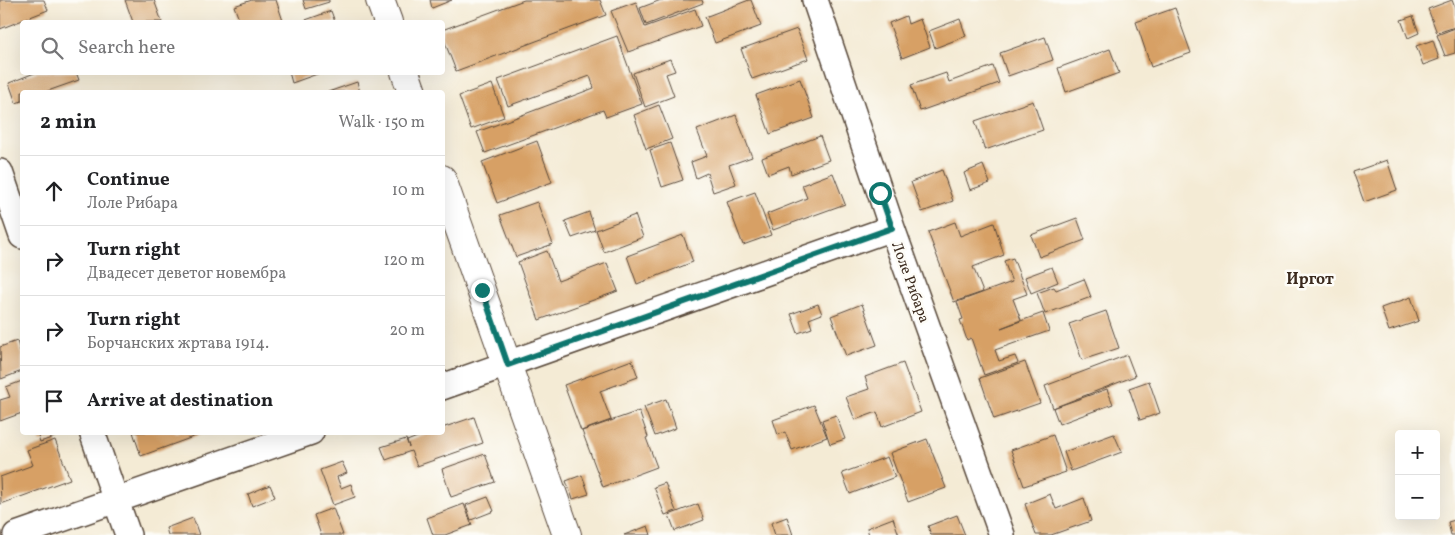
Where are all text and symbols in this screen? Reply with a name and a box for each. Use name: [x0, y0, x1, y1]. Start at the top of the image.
search box: [20, 20, 445, 75]
icon: search: [38, 34, 66, 62]
text: Search here: [78, 35, 175, 61]
text: 2 min: [40, 108, 97, 137]
text: Walk · 150 m: [339, 112, 425, 134]
text: Continue: [87, 167, 170, 193]
icon: ahead: [40, 177, 68, 205]
text: 10 m: [392, 180, 425, 202]
route start: [869, 182, 892, 205]
text: Лоле Рибара: [87, 193, 178, 215]
text: Turn right: [87, 237, 180, 263]
street label: Лоле Рибара: [885, 239, 934, 326]
icon: right: [40, 247, 68, 275]
text: 120 m: [383, 250, 425, 272]
text: Двадесет деветог новембра: [87, 263, 286, 285]
district label: Иргот: [1286, 269, 1334, 291]
route end: [471, 279, 494, 302]
text: Turn right: [87, 307, 180, 333]
icon: right: [40, 317, 68, 345]
text: 20 m: [390, 320, 425, 342]
text: Борчанских жртава 1914.: [87, 333, 269, 355]
icon: arrive: [40, 387, 68, 415]
text: Arrive at destination: [87, 388, 273, 414]
map controls: [1395, 430, 1440, 520]
button: +: [1395, 430, 1440, 475]
button: −: [1395, 475, 1440, 520]

